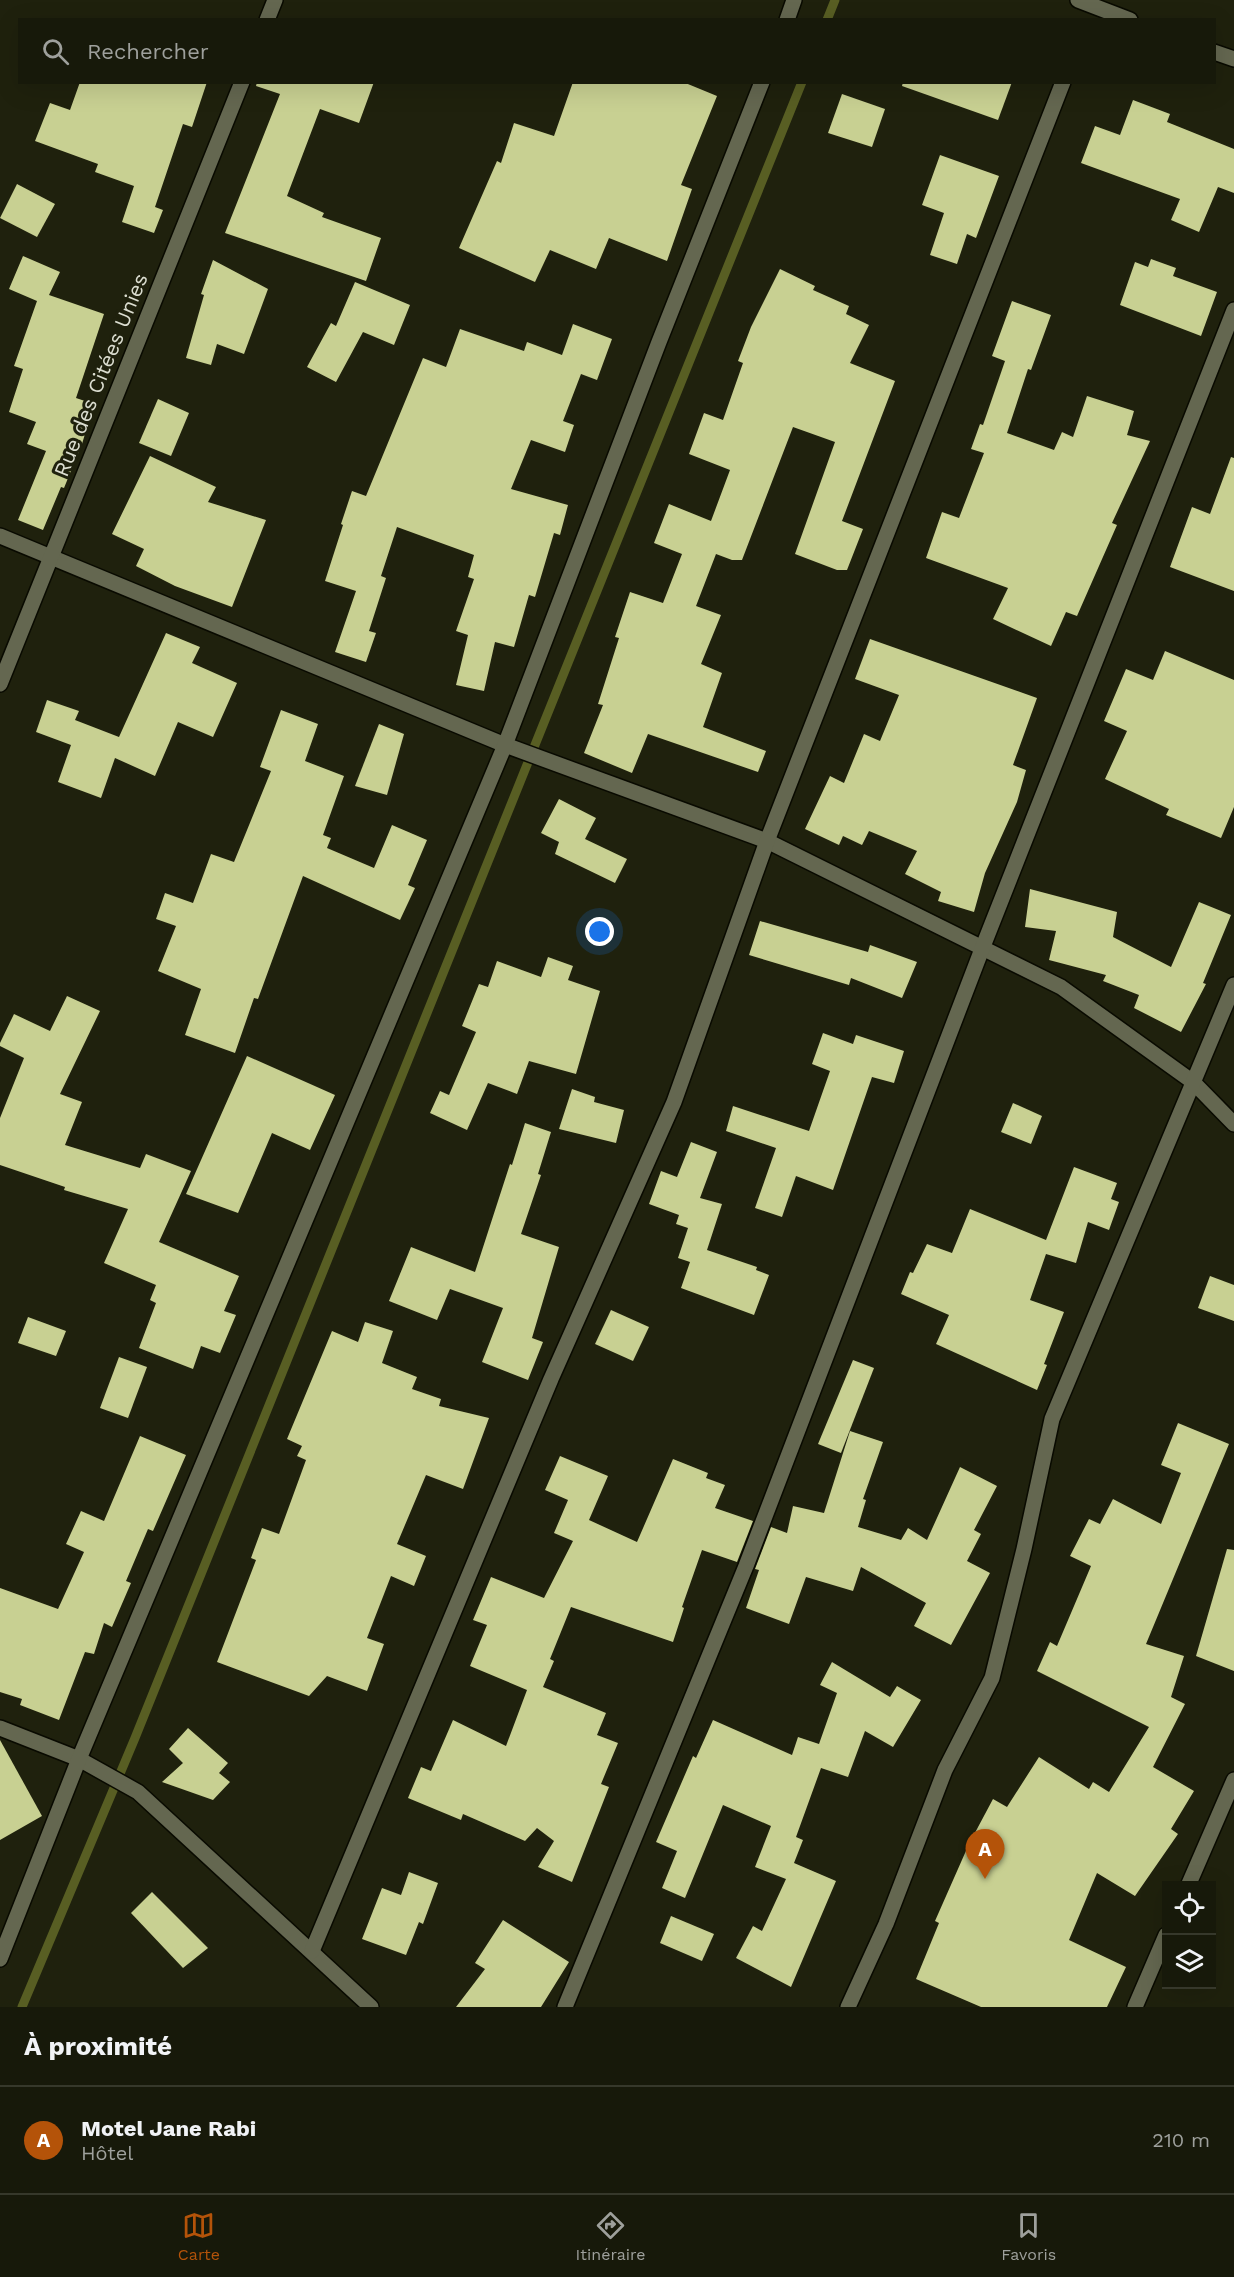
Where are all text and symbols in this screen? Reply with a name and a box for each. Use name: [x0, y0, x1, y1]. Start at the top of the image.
search box: [18, 18, 1216, 84]
icon: search: [39, 35, 72, 68]
text: Rechercher: [87, 39, 209, 64]
street label: Rue des Citées Unies: [48, 269, 153, 480]
your location: [585, 917, 614, 946]
pin: A: [966, 1830, 1004, 1879]
map controls: [1162, 1881, 1216, 1989]
button: locate: [1162, 1881, 1216, 1935]
button: layers: [1162, 1935, 1216, 1989]
text: À proximité: [24, 2031, 172, 2061]
text: Motel Jane Rabi: [81, 2116, 256, 2141]
text: A: [37, 2128, 50, 2152]
text: 210 m: [1152, 2128, 1210, 2152]
text: Hôtel: [81, 2141, 133, 2165]
tab: Carte: [178, 2209, 220, 2264]
tab: Itinéraire: [576, 2209, 646, 2264]
tab: Favoris: [1001, 2209, 1056, 2264]

